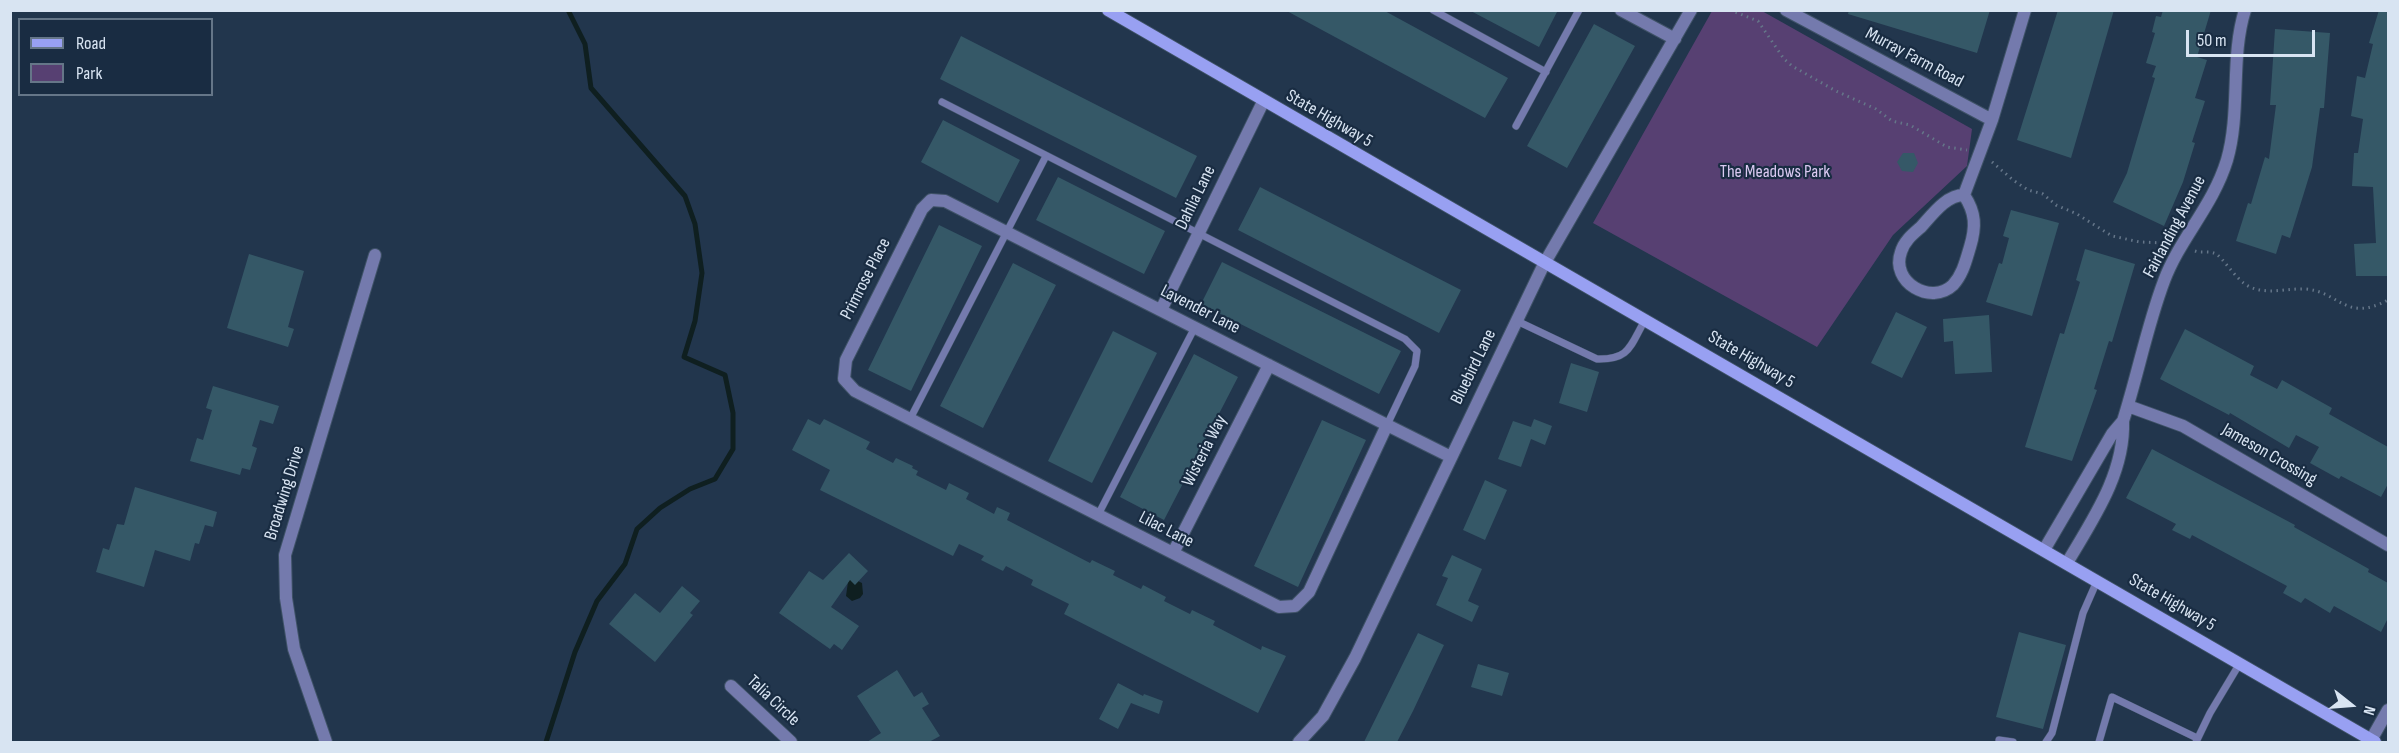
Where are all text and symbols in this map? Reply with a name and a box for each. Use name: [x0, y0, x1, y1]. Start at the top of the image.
legend: [18, 18, 213, 96]
scale bar: [2189, 18, 2318, 56]
street label: Murray Farm Road: [1861, 23, 1967, 93]
text: 50 m: [2197, 30, 2227, 51]
text: Road: [76, 33, 106, 54]
text: Park: [76, 63, 102, 84]
street label: State Highway 5: [1282, 86, 1376, 152]
park label: The Meadows Park: [1720, 161, 1830, 183]
street label: Dahlia Lane: [1171, 162, 1221, 234]
street label: Fairlanding Avenue: [2139, 172, 2211, 282]
street label: Primrose Place: [836, 235, 896, 323]
street label: Lavender Lane: [1157, 281, 1243, 339]
street label: Bluebird Lane: [1447, 326, 1501, 408]
street label: State Highway 5: [1704, 327, 1798, 393]
street label: Wisteria Way: [1178, 412, 1232, 490]
street label: Jameson Crossing: [2218, 419, 2320, 491]
street label: Broadwing Drive: [260, 443, 310, 543]
street label: Lilac Lane: [1135, 507, 1197, 553]
street label: State Highway 5: [2125, 570, 2219, 636]
street label: Talia Circle: [742, 671, 804, 731]
north arrow: [2321, 675, 2381, 735]
text: N: [2358, 704, 2379, 717]

